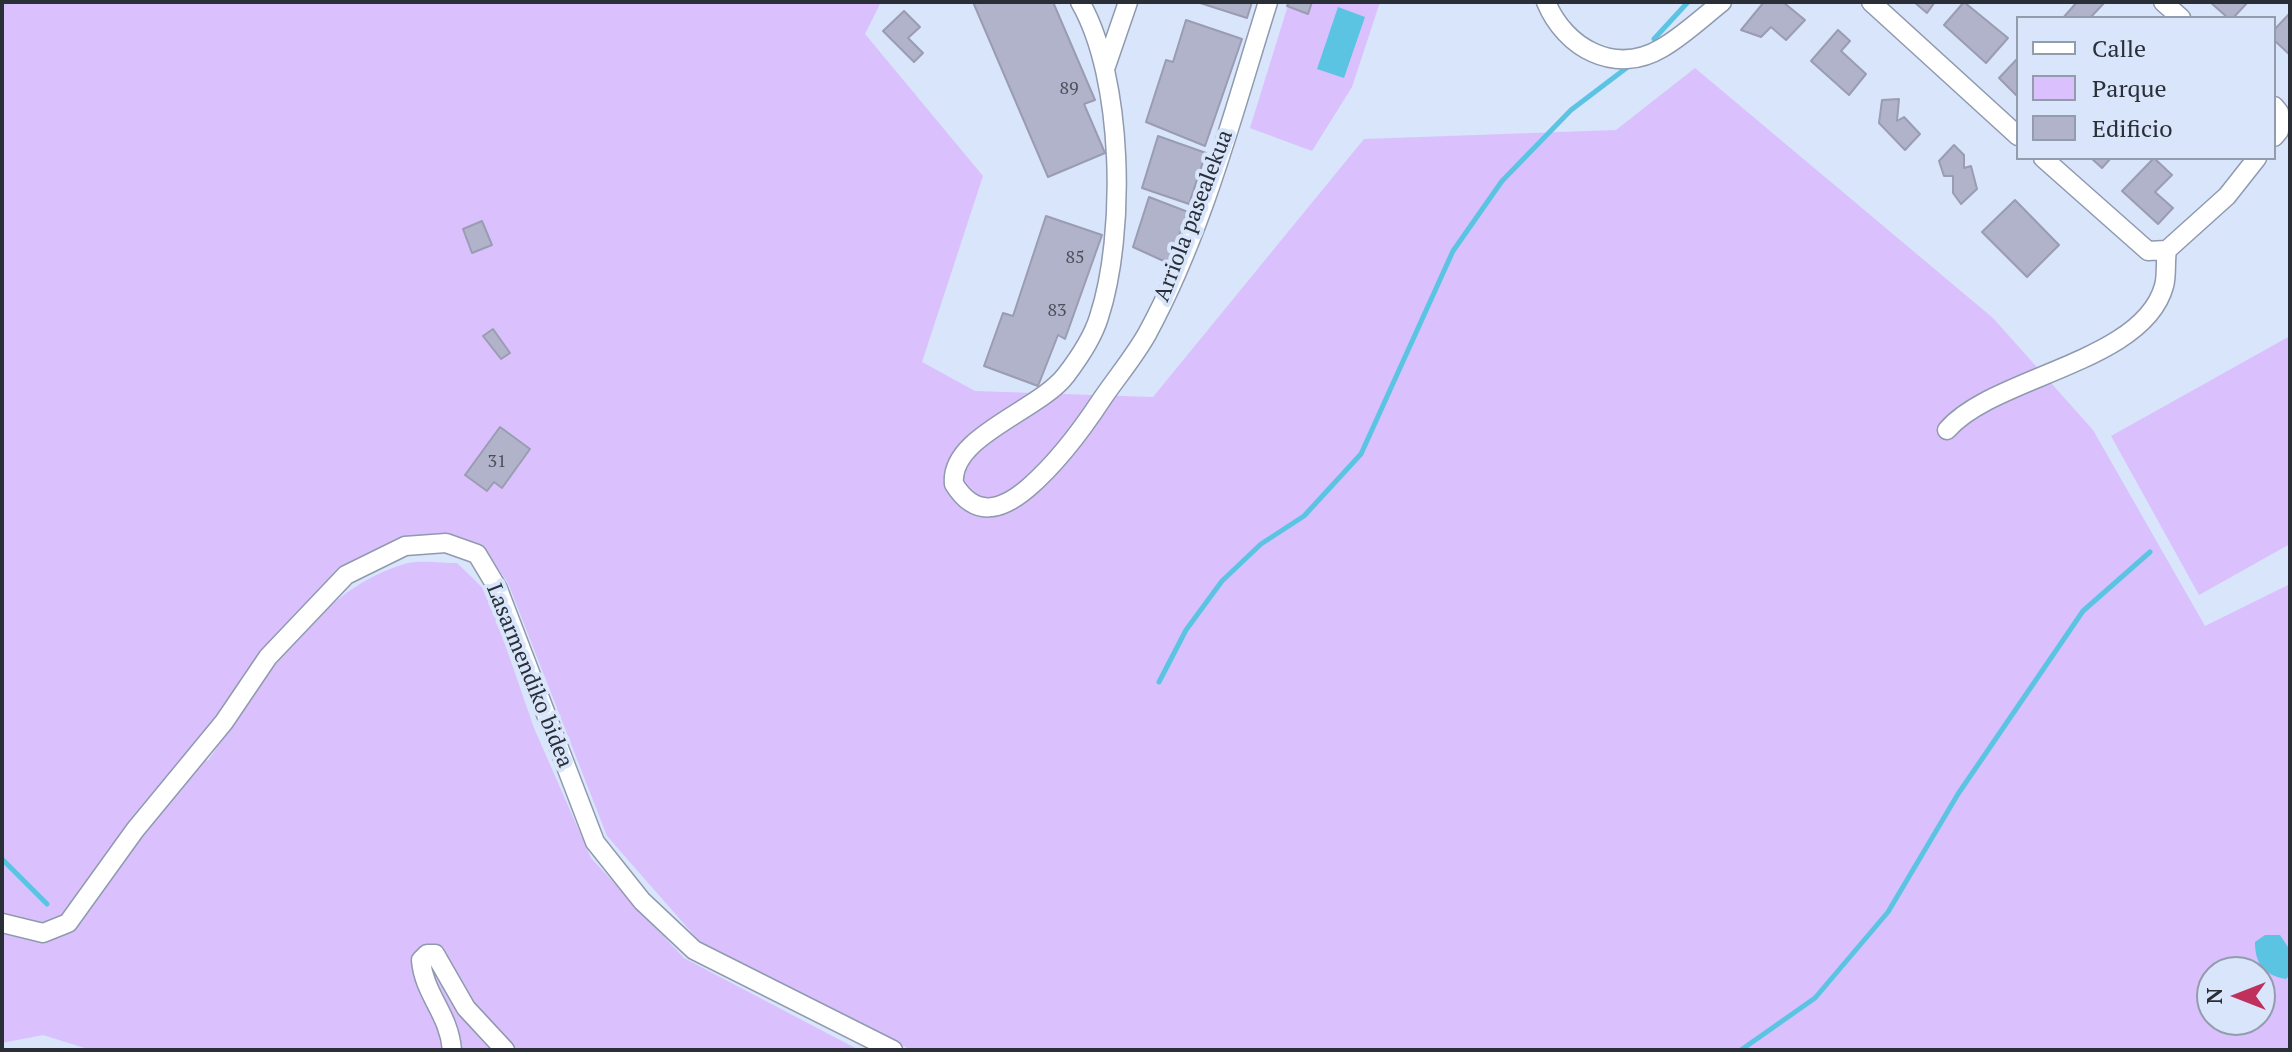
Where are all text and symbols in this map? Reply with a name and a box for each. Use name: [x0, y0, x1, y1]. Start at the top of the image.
legend: [2016, 16, 2276, 160]
text: Calle: [2092, 32, 2146, 64]
text: Parque: [2092, 72, 2167, 104]
house number: 89: [1059, 78, 1079, 100]
text: Edificio: [2092, 112, 2173, 144]
street label: Arriola pasealekua: [1149, 126, 1239, 306]
house number: 85: [1065, 247, 1085, 269]
house number: 83: [1047, 300, 1067, 322]
house number: 31: [487, 451, 507, 473]
street label: Lasarmendiko bidea: [480, 580, 578, 772]
north arrow: [2196, 956, 2276, 1036]
text: N: [2199, 988, 2228, 1004]

